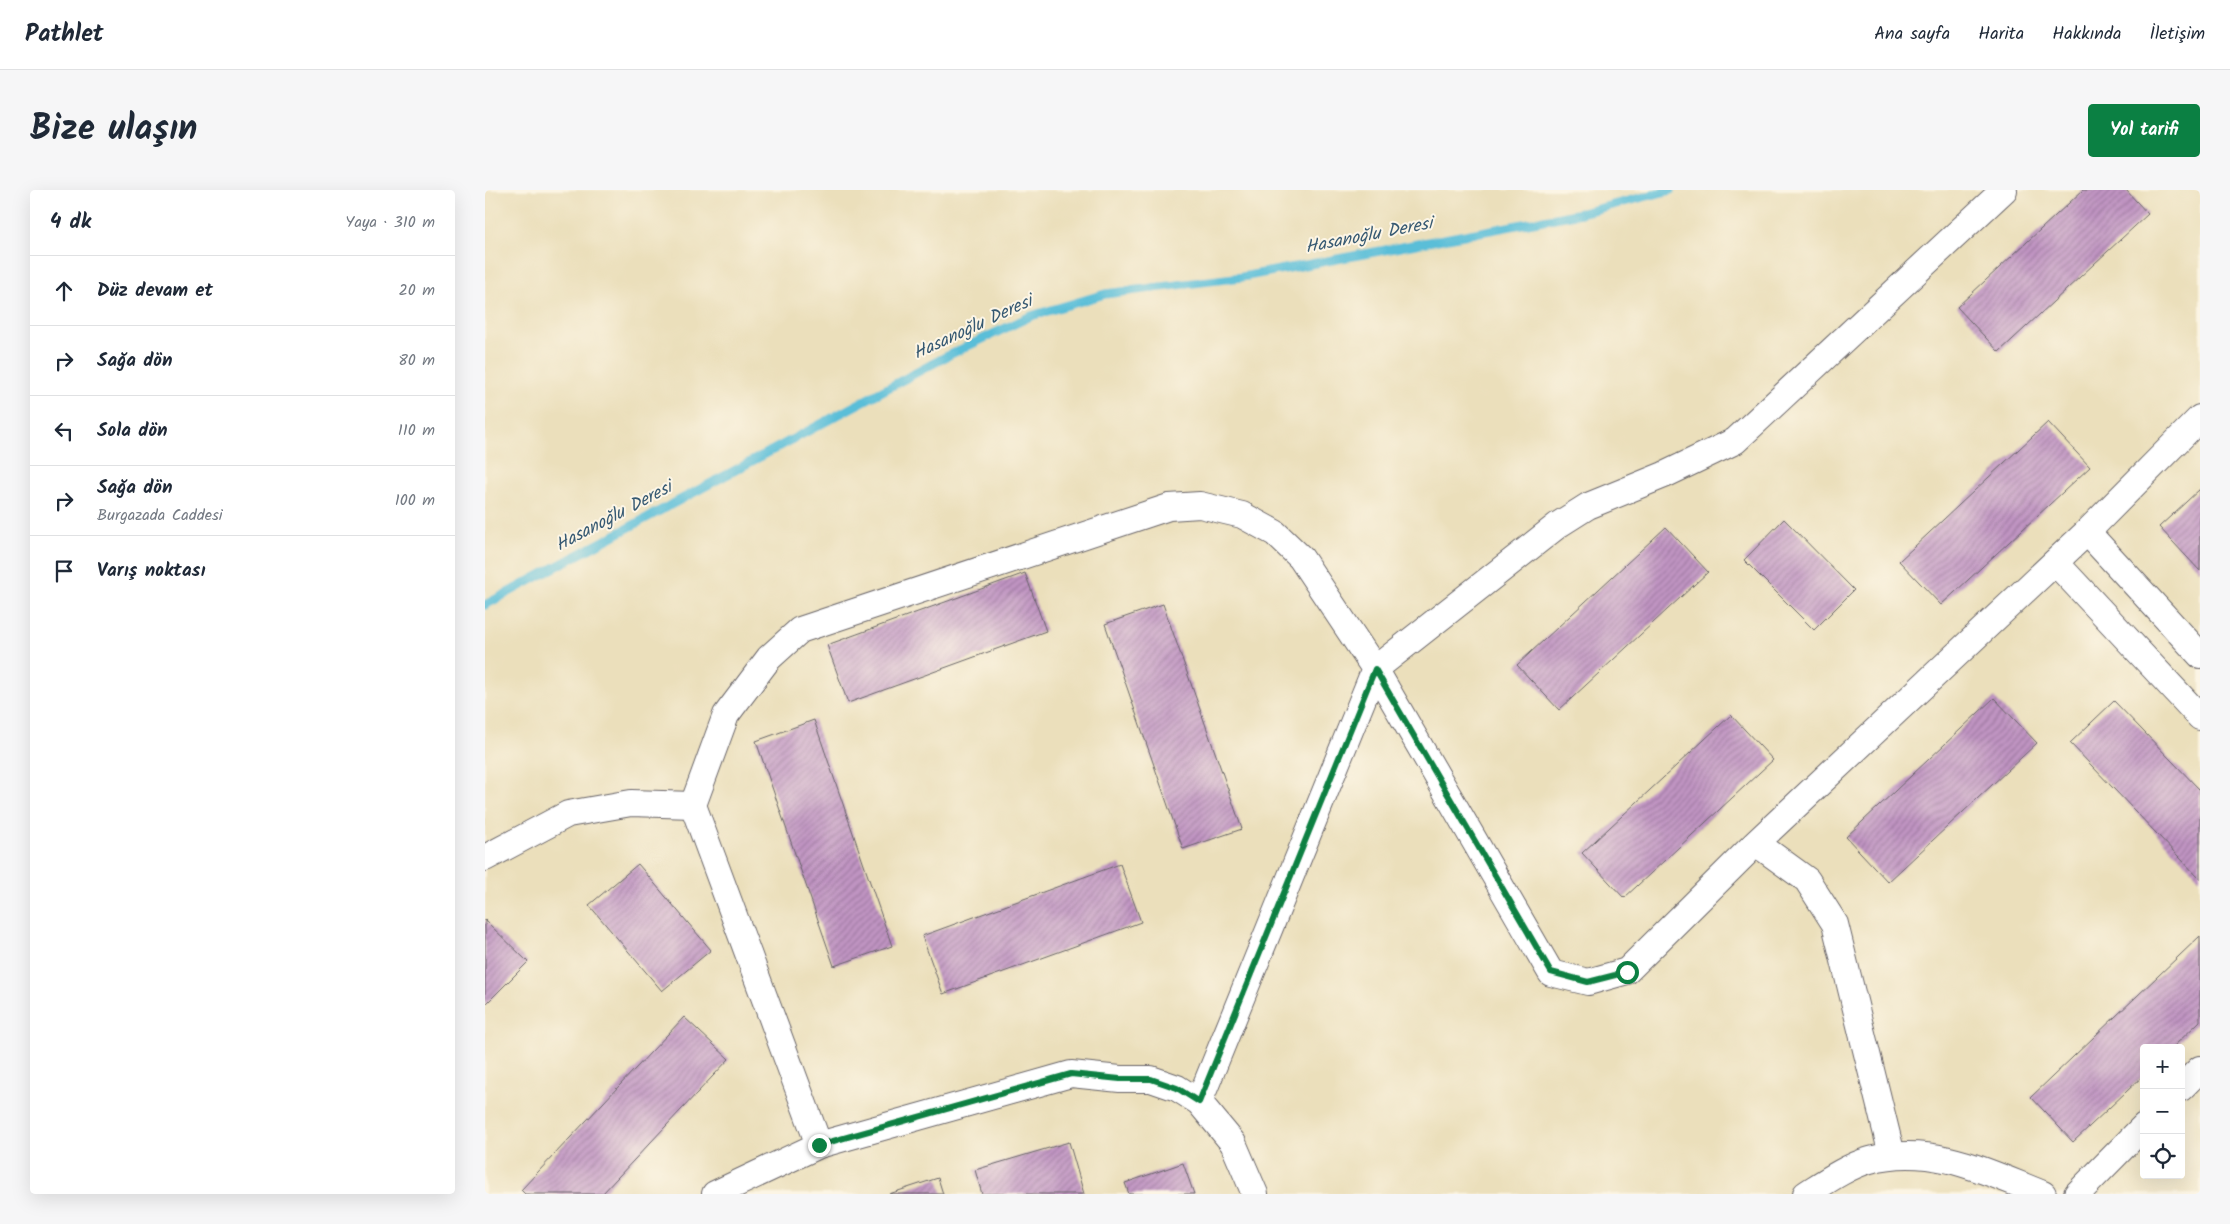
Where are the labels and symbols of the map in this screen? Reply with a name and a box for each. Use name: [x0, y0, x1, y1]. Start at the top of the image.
water label: Hasanoğlu Deresi: [1303, 209, 1439, 263]
water label: Hasanoğlu Deresi: [908, 286, 1041, 368]
water label: Hasanoğlu Deresi: [550, 472, 681, 560]
route start: [1616, 961, 1639, 984]
route end: [808, 1134, 831, 1157]

